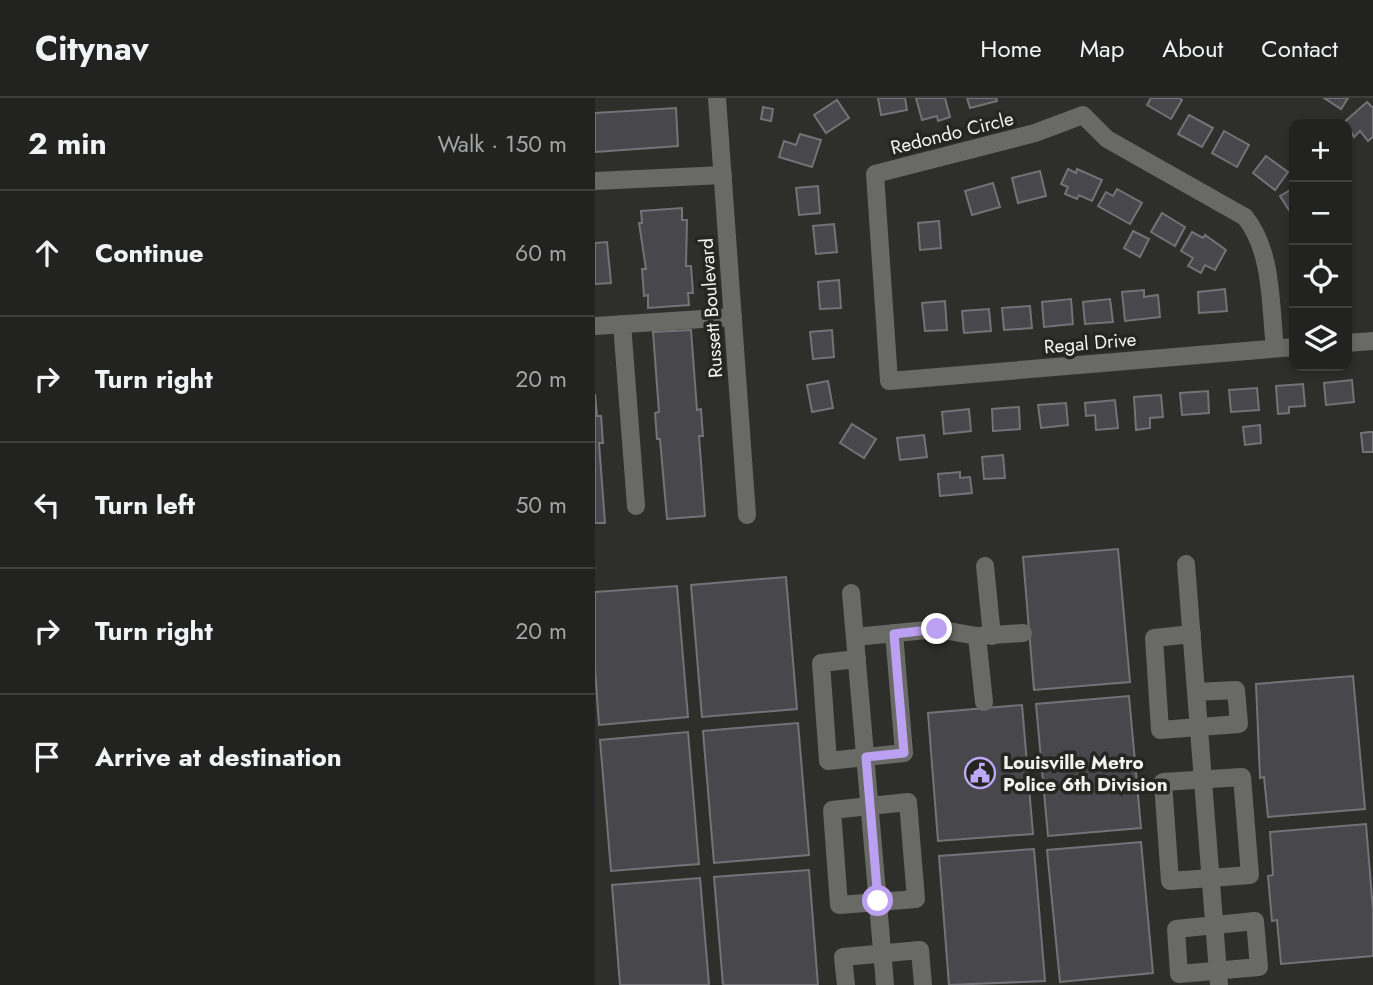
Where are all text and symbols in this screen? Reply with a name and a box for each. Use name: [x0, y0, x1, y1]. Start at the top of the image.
text: Citynav: [35, 25, 149, 72]
text: Home: [980, 31, 1042, 66]
text: Map: [1080, 31, 1124, 66]
text: About: [1162, 31, 1223, 66]
text: Contact: [1261, 31, 1338, 66]
street label: Redondo Circle: [888, 105, 1017, 161]
map controls: [1289, 119, 1352, 371]
button: +: [1289, 119, 1352, 182]
text: 2 min: [28, 122, 107, 165]
text: Walk · 150 m: [437, 127, 567, 161]
button: −: [1289, 182, 1352, 245]
icon: ahead: [28, 234, 66, 272]
text: Continue: [95, 234, 204, 272]
text: 60 m: [515, 236, 567, 270]
street label: Russett Boulevard: [693, 237, 729, 379]
button: locate: [1289, 245, 1352, 308]
button: layers: [1289, 308, 1352, 371]
street label: Regal Drive: [1043, 325, 1138, 360]
icon: right: [28, 360, 66, 398]
text: Turn right: [95, 360, 213, 398]
text: 20 m: [515, 362, 567, 396]
icon: left: [28, 486, 66, 524]
text: Turn left: [95, 486, 195, 524]
text: 50 m: [515, 488, 567, 522]
icon: right: [28, 612, 66, 650]
text: Turn right: [95, 612, 213, 650]
route end: [921, 613, 952, 644]
text: 20 m: [515, 614, 567, 648]
icon: arrive: [28, 738, 66, 776]
text: Arrive at destination: [95, 738, 342, 776]
place label: Louisville Metro Police 6th Division: [1003, 749, 1168, 798]
public building icon: Louisville Metro Police 6th Division: [963, 756, 997, 790]
route start: [862, 885, 893, 916]

